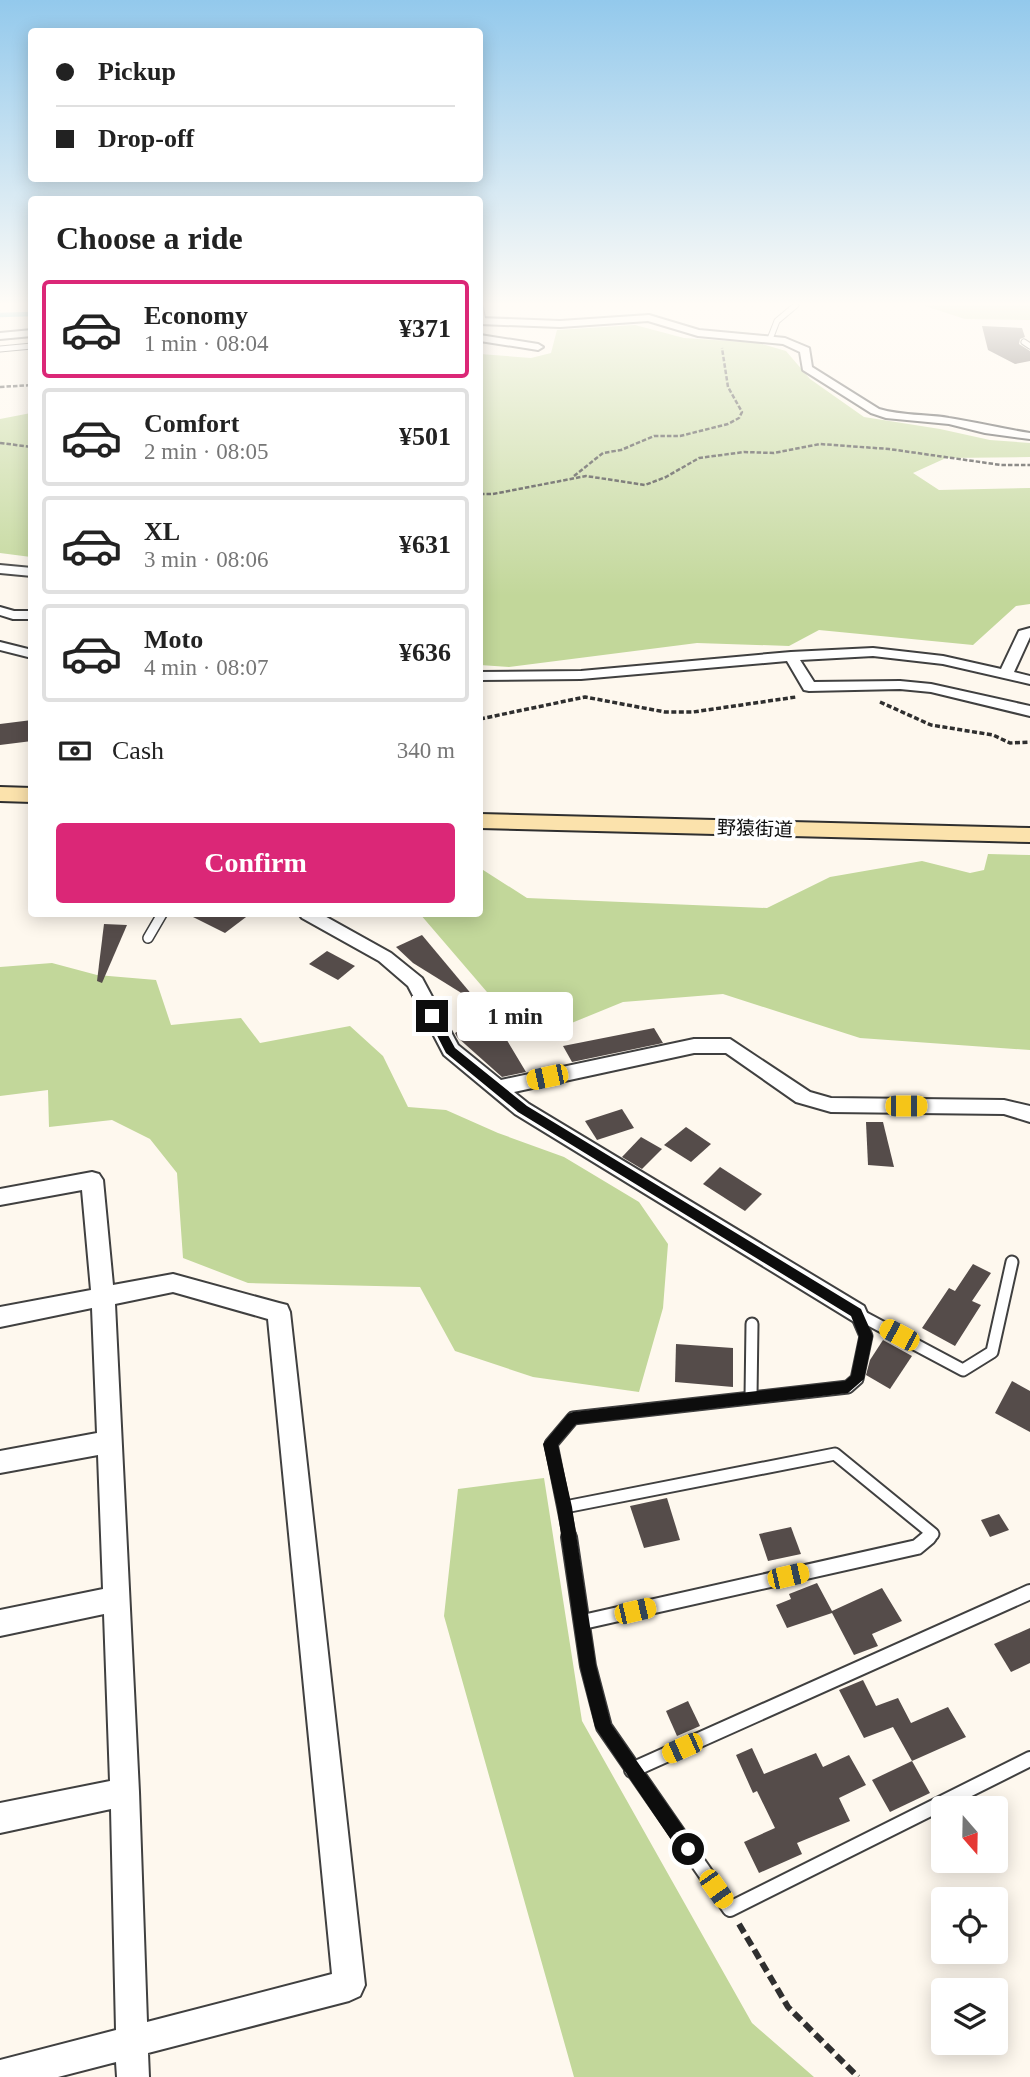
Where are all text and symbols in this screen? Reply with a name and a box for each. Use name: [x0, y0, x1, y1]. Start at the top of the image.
text: Pickup: [98, 57, 176, 86]
text: Drop-off: [98, 124, 194, 153]
text: Choose a ride: [56, 220, 243, 256]
icon: car: [60, 298, 123, 361]
text: Economy: [144, 301, 248, 330]
text: ¥371: [399, 314, 451, 343]
text: 1 min · 08:04: [144, 331, 269, 356]
icon: car: [60, 406, 123, 469]
text: Comfort: [144, 409, 239, 438]
text: ¥501: [399, 422, 451, 451]
text: 2 min · 08:05: [144, 439, 269, 464]
icon: car: [60, 514, 123, 577]
text: XL: [144, 517, 180, 546]
text: ¥631: [399, 530, 451, 559]
text: 3 min · 08:06: [144, 547, 269, 572]
icon: car: [60, 622, 123, 685]
text: Moto: [144, 625, 203, 654]
text: ¥636: [399, 638, 451, 667]
text: 4 min · 08:07: [144, 655, 269, 680]
icon: cash: [56, 732, 94, 770]
text: Cash: [112, 736, 164, 765]
text: 340 m: [397, 738, 455, 763]
street label: 野猿街道: [717, 817, 793, 840]
button: Confirm: [56, 823, 455, 903]
callout: 1 min: [457, 992, 572, 1040]
route end: [416, 1000, 448, 1032]
text: 1 min: [487, 1004, 543, 1029]
car: [525, 1062, 570, 1092]
car: [886, 1096, 928, 1117]
car: [876, 1316, 923, 1354]
car: [766, 1561, 811, 1591]
car: [613, 1596, 658, 1626]
car: [659, 1730, 706, 1766]
north arrow: [931, 1796, 1008, 1872]
map controls: [931, 1796, 1008, 2055]
route start: [672, 1833, 704, 1865]
car: [696, 1866, 737, 1912]
button: locate: [931, 1887, 1008, 1964]
button: layers: [931, 1978, 1008, 2055]

